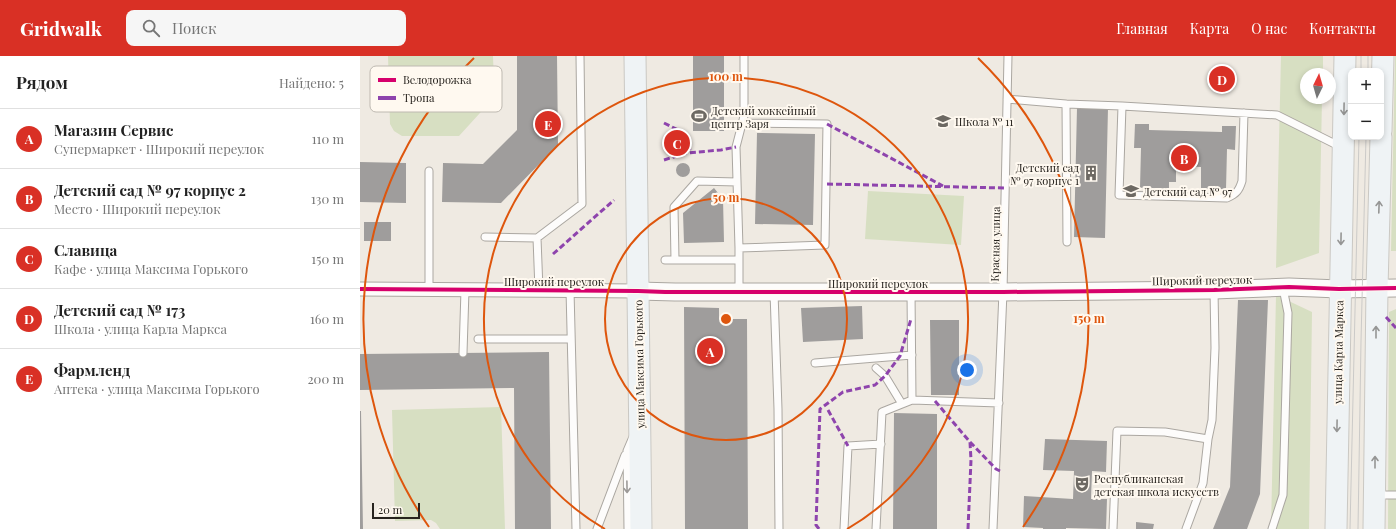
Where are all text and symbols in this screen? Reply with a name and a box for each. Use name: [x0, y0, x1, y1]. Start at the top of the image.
search box: [126, 10, 406, 46]
text: Gridwalk: [20, 15, 102, 41]
icon: search: [140, 17, 162, 39]
text: Поиск: [172, 18, 216, 38]
text: Главная: [1116, 19, 1168, 38]
text: Карта: [1190, 19, 1229, 38]
text: О нас: [1251, 19, 1287, 38]
text: Контакты: [1309, 19, 1376, 38]
pin: D: [1209, 64, 1235, 94]
legend: [370, 66, 502, 112]
text: 100 m: [709, 68, 743, 84]
north arrow: [1300, 68, 1336, 104]
map controls: [1348, 68, 1384, 140]
button: +: [1348, 68, 1384, 104]
text: Рядом: [16, 71, 68, 93]
text: Велодорожка: [403, 72, 472, 87]
text: Найдено: 5: [279, 74, 344, 91]
text: Тропа: [403, 90, 435, 105]
one-way arrow: [1340, 102, 1347, 115]
place label: Детский хоккейный центр Заря: [711, 103, 816, 131]
button: −: [1348, 104, 1384, 140]
sports icon: Детский хоккейный центр Заря: [690, 107, 708, 125]
pin: E: [535, 109, 561, 139]
school or university icon: Школа № 11: [934, 112, 952, 130]
place label: Школа № 11: [955, 114, 1013, 129]
text: Магазин Сервис: [54, 120, 174, 140]
pin: C: [664, 128, 690, 158]
text: A: [25, 130, 33, 147]
text: 110 m: [312, 130, 344, 147]
text: Супермаркет · Широкий переулок: [54, 140, 264, 157]
pin: B: [1171, 143, 1197, 173]
place label: Детский сад № 97 корпус 1: [1010, 160, 1079, 188]
building icon: Детский сад № 97 корпус 1: [1082, 164, 1100, 182]
text: Детский сад № 97 корпус 2: [54, 180, 246, 200]
school or university icon: Детский сад № 97: [1122, 182, 1140, 200]
place label: Детский сад № 97: [1143, 184, 1233, 199]
text: 50 m: [713, 189, 740, 205]
text: B: [25, 190, 33, 207]
text: 130 m: [311, 190, 344, 207]
text: Место · Широкий переулок: [54, 200, 221, 217]
one-way arrow: [1375, 201, 1383, 214]
street label: Красная улица: [987, 206, 1003, 282]
one-way arrow: [1337, 232, 1344, 245]
text: Славица: [54, 240, 117, 260]
text: C: [24, 250, 34, 267]
text: 150 m: [311, 250, 344, 267]
text: Кафе · улица Максима Горького: [54, 260, 248, 277]
street label: Широкий переулок: [1152, 272, 1253, 288]
street label: Широкий переулок: [504, 274, 605, 289]
street label: Широкий переулок: [828, 276, 929, 291]
street label: улица Карла Маркса: [1330, 299, 1346, 405]
text: Детский сад № 173: [54, 300, 185, 320]
street label: улица Максима Горького: [630, 300, 648, 429]
text: D: [24, 310, 34, 327]
text: 160 m: [310, 310, 344, 327]
text: 150 m: [1073, 310, 1105, 326]
centre of rings: [719, 312, 733, 326]
text: Школа · улица Карла Маркса: [54, 320, 227, 337]
one-way arrow: [1372, 326, 1380, 339]
pin: A: [697, 336, 723, 366]
text: Фармленд: [54, 360, 130, 380]
your location: [957, 360, 977, 380]
text: E: [25, 370, 33, 387]
text: 200 m: [307, 370, 344, 387]
text: Аптека · улица Максима Горького: [54, 380, 260, 397]
one-way arrow: [1333, 419, 1341, 432]
one-way arrow: [1371, 456, 1379, 469]
place label: Республиканская детская школа искусств: [1094, 471, 1219, 499]
theatre icon: Республиканская детская школа искусств: [1073, 475, 1091, 493]
one-way arrow: [624, 480, 631, 493]
scale bar: [372, 501, 420, 520]
text: 20 m: [378, 502, 402, 517]

